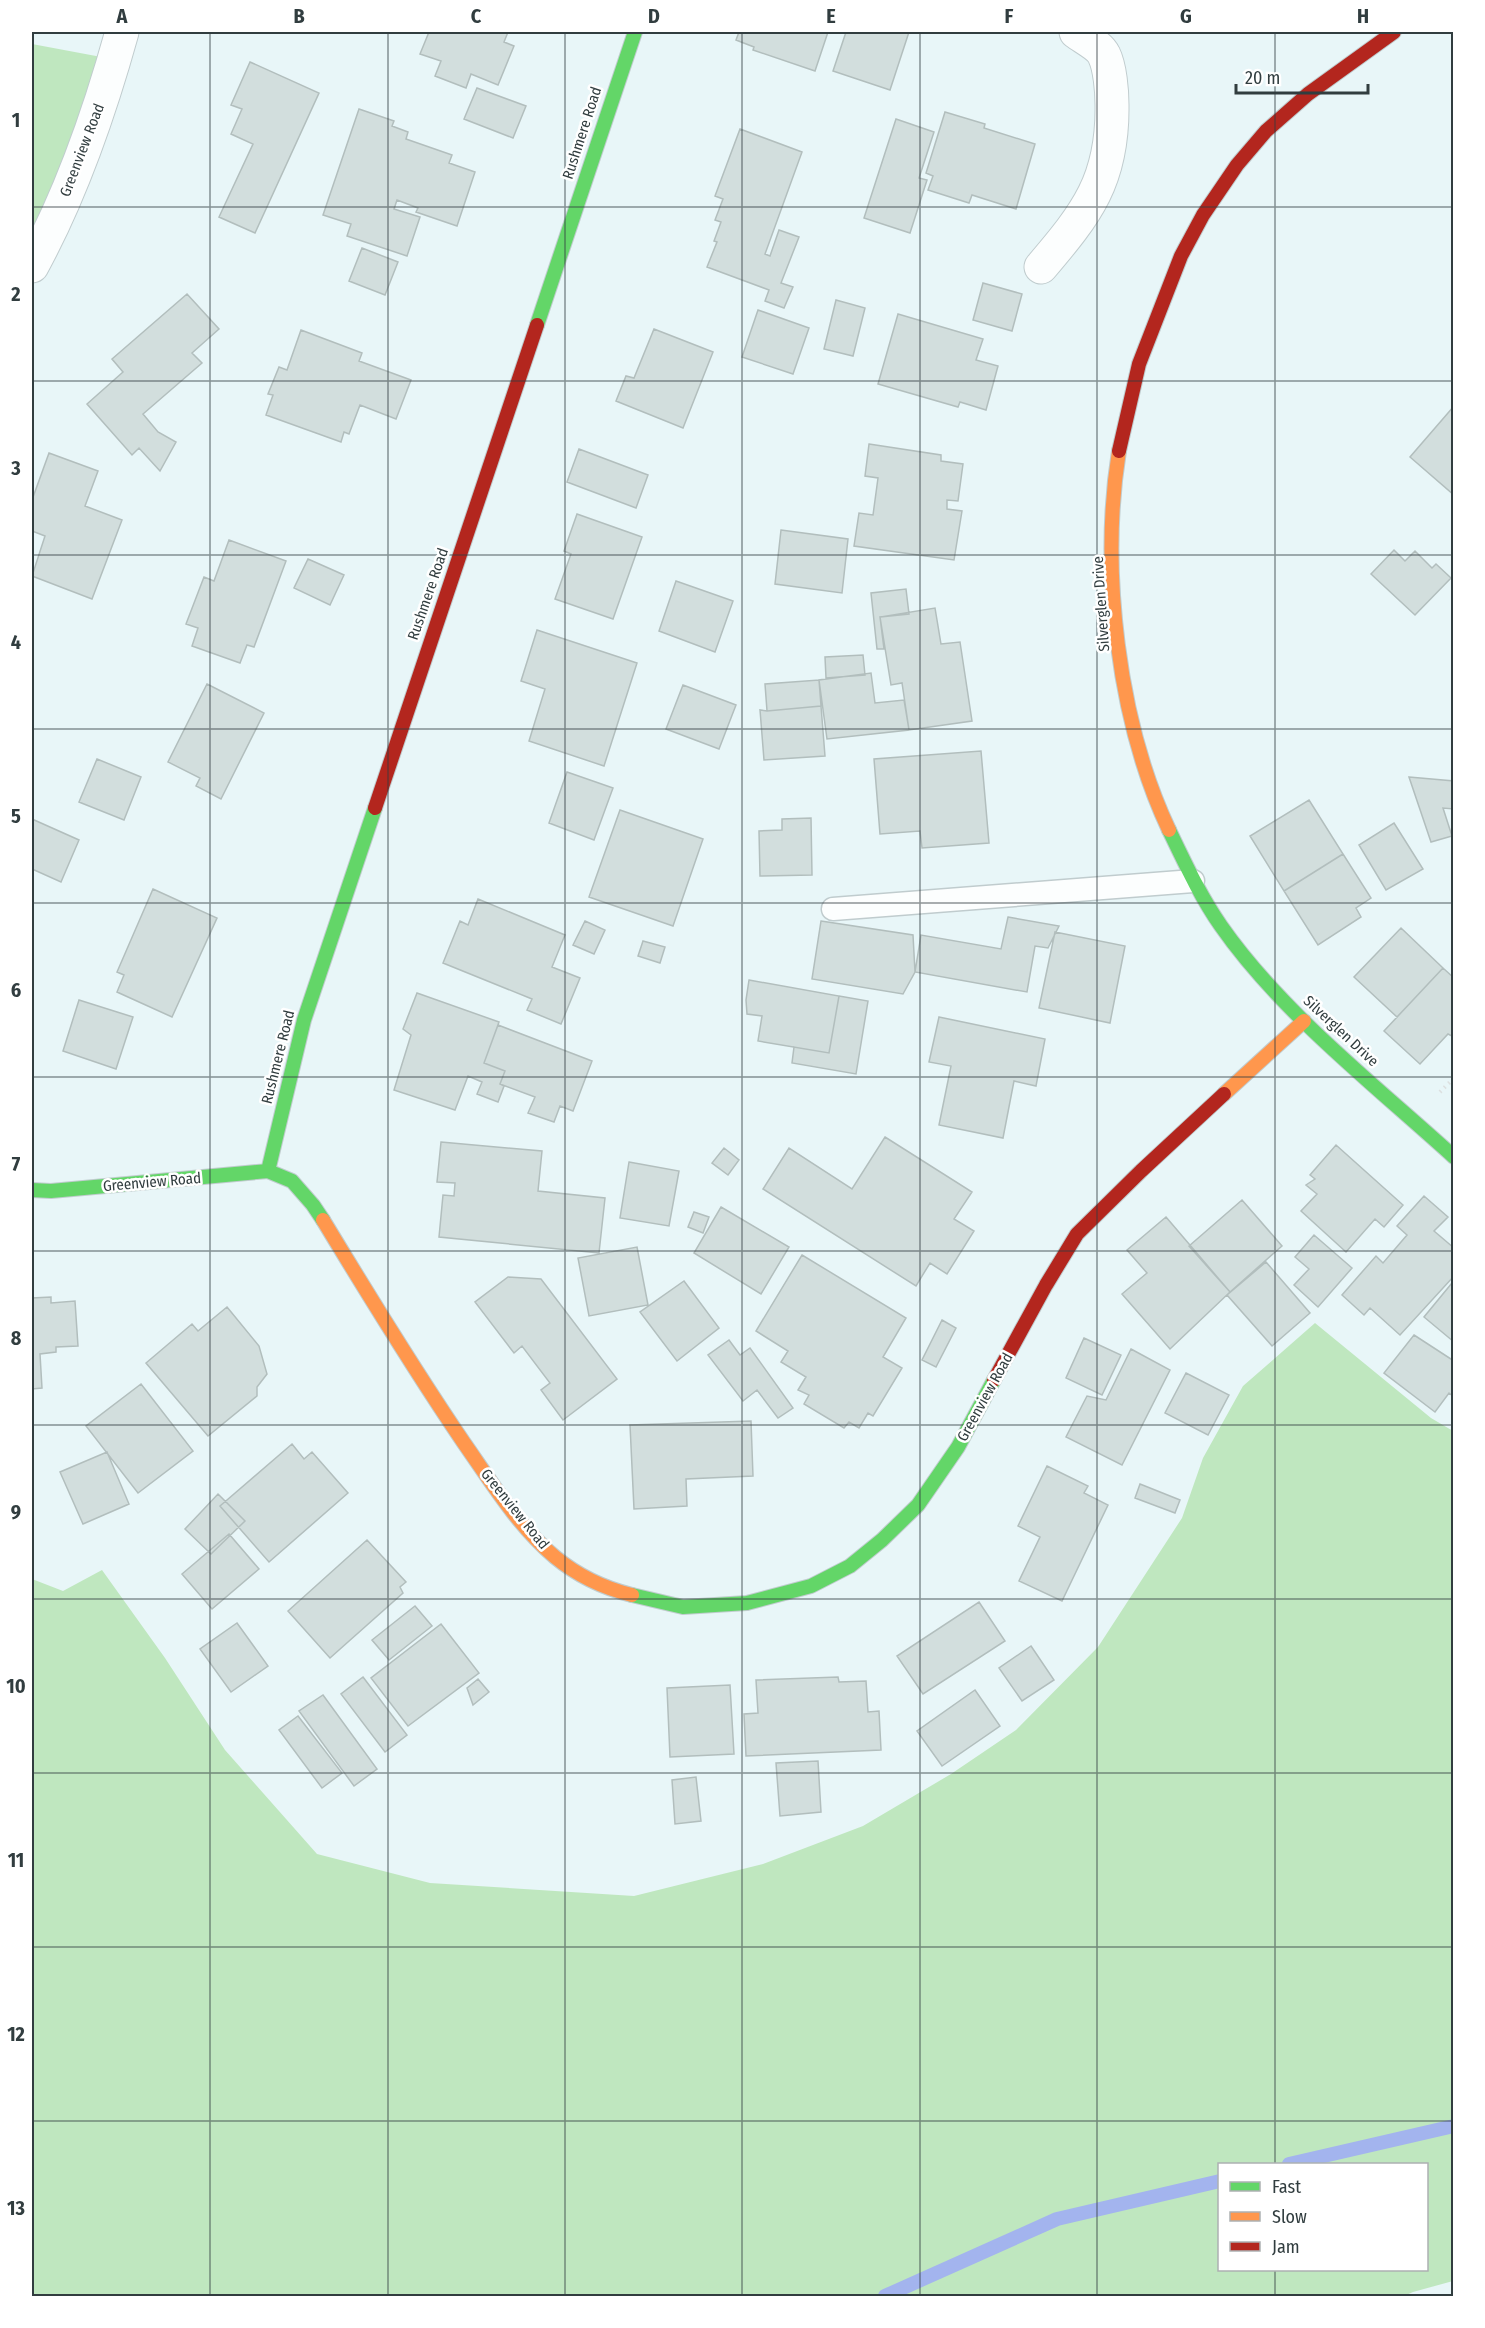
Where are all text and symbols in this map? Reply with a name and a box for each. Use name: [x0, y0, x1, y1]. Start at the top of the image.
text: A: [116, 4, 129, 28]
text: B: [293, 4, 305, 28]
text: C: [471, 4, 482, 28]
text: D: [648, 4, 660, 28]
text: E: [826, 4, 836, 28]
text: F: [1005, 4, 1014, 28]
text: G: [1180, 4, 1192, 28]
text: H: [1357, 4, 1369, 28]
scale bar: [1236, 57, 1368, 95]
text: 20 m: [1245, 67, 1280, 89]
street label: Rushmere Road: [559, 85, 605, 181]
street label: Greenview Road: [56, 101, 108, 199]
text: 1: [12, 108, 20, 132]
text: 2: [10, 282, 21, 306]
text: 3: [10, 456, 21, 480]
street label: Rushmere Road: [404, 546, 452, 642]
street label: Silverglen Drive: [1089, 556, 1113, 652]
text: 4: [11, 630, 21, 654]
text: 5: [11, 804, 21, 828]
text: 6: [11, 978, 21, 1002]
street label: Silverglen Drive: [1300, 992, 1382, 1070]
street label: Rushmere Road: [258, 1008, 298, 1106]
text: 7: [12, 1152, 21, 1176]
street label: Greenview Road: [102, 1169, 202, 1195]
text: 8: [11, 1326, 22, 1350]
street label: Greenview Road: [953, 1350, 1017, 1444]
street label: Greenview Road: [477, 1465, 553, 1553]
text: 9: [11, 1500, 21, 1524]
text: 10: [6, 1674, 26, 1698]
text: 11: [8, 1848, 24, 1872]
text: 12: [7, 2022, 25, 2046]
legend: [1218, 2163, 1428, 2271]
text: Fast: [1272, 2176, 1301, 2198]
text: 13: [7, 2196, 25, 2220]
text: Slow: [1272, 2206, 1307, 2228]
text: Jam: [1272, 2236, 1300, 2258]

